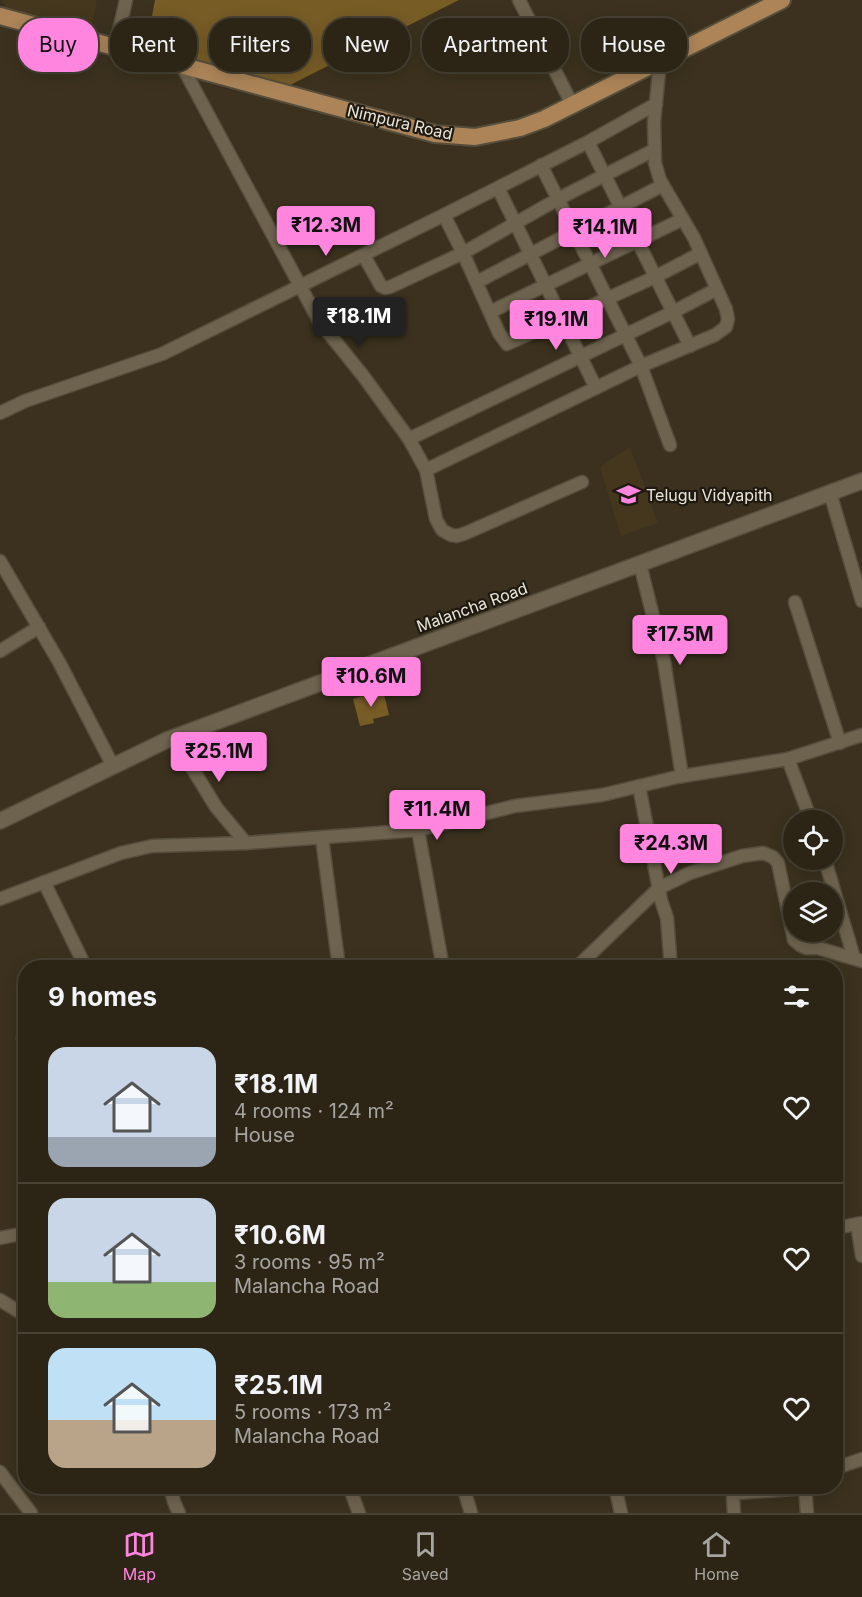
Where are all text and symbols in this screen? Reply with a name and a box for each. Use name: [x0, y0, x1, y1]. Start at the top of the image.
chip: Buy: [18, 18, 98, 72]
chip: Rent: [110, 18, 197, 72]
chip: Filters: [209, 18, 311, 72]
chip: New: [323, 18, 410, 72]
chip: Apartment: [422, 18, 569, 72]
chip: House: [581, 18, 687, 72]
street label: Nimpura Road: [345, 100, 455, 144]
pin: ₹12.3M: [277, 206, 375, 257]
pin: ₹14.1M: [556, 208, 654, 259]
text: ₹12.3M: [291, 213, 361, 237]
text: ₹14.1M: [572, 215, 638, 239]
pin: ₹18.1M: [310, 297, 408, 348]
pin: ₹19.1M: [507, 300, 605, 351]
text: ₹18.1M: [327, 304, 391, 328]
text: ₹19.1M: [524, 307, 588, 331]
school or university icon: Telugu Vidyapith: [615, 482, 641, 508]
place label: Telugu Vidyapith: [646, 485, 773, 505]
street label: Malancha Road: [414, 578, 530, 636]
pin: ₹17.5M: [631, 615, 729, 666]
text: ₹17.5M: [646, 622, 714, 646]
pin: ₹10.6M: [322, 657, 420, 708]
text: ₹10.6M: [336, 664, 406, 688]
pin: ₹25.1M: [170, 732, 268, 783]
text: ₹25.1M: [185, 739, 253, 763]
pin: ₹11.4M: [388, 790, 486, 841]
text: ₹11.4M: [403, 797, 471, 821]
map controls: [783, 810, 843, 942]
button: locate: [783, 810, 843, 870]
pin: ₹24.3M: [622, 824, 720, 875]
text: ₹24.3M: [634, 831, 708, 855]
button: layers: [783, 882, 843, 942]
icon: filters: [780, 980, 813, 1013]
text: 9 homes: [48, 981, 157, 1012]
text: ₹18.1M: [234, 1068, 318, 1099]
icon: home: [96, 1071, 168, 1143]
icon: heart: [780, 1091, 813, 1124]
text: 4 rooms · 124 m²: [234, 1099, 394, 1123]
text: House: [234, 1123, 295, 1147]
text: ₹10.6M: [234, 1219, 326, 1250]
icon: home: [96, 1222, 168, 1294]
icon: heart: [780, 1242, 813, 1275]
text: 3 rooms · 95 m²: [234, 1250, 385, 1274]
text: Malancha Road: [234, 1274, 380, 1298]
text: ₹25.1M: [234, 1369, 323, 1400]
icon: home: [96, 1372, 168, 1444]
icon: heart: [780, 1392, 813, 1425]
text: 5 rooms · 173 m²: [234, 1400, 392, 1424]
text: Malancha Road: [234, 1424, 380, 1448]
tab: Map: [123, 1528, 156, 1584]
tab: Saved: [402, 1528, 449, 1584]
tab: Home: [694, 1528, 739, 1584]

